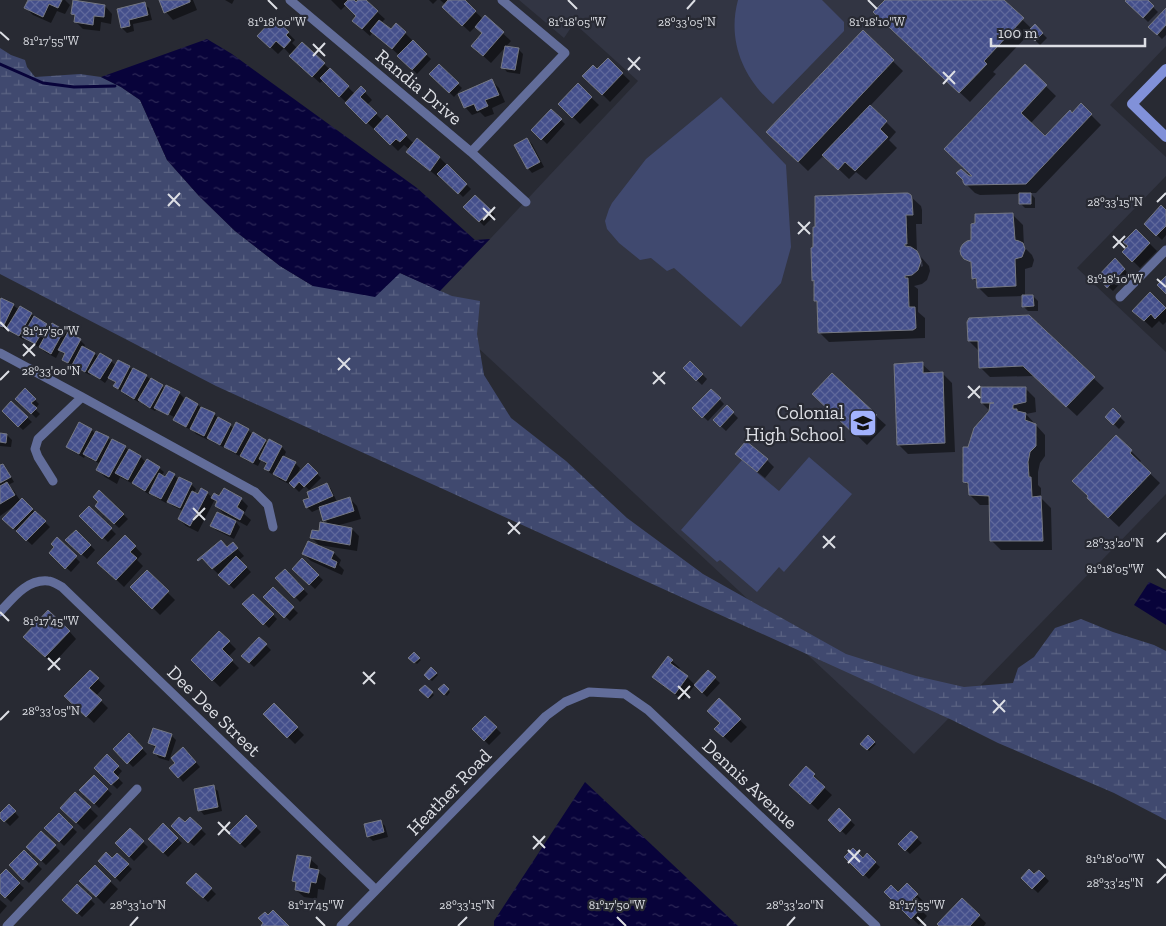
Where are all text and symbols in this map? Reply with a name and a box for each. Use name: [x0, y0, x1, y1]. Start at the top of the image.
text: 81°18'00"W: [248, 15, 307, 29]
text: 81°18'05"W: [548, 15, 607, 29]
text: 28°33'05"N: [658, 15, 716, 29]
text: 81°18'10"W: [849, 15, 906, 29]
scale bar: [991, 15, 1145, 47]
text: 100 m: [998, 24, 1037, 42]
text: 81°17'55"W: [23, 34, 80, 48]
street label: Randia Drive: [371, 44, 467, 130]
text: 28°33'15"N: [1087, 195, 1143, 209]
text: 81°18'10"W: [1087, 272, 1144, 286]
text: 81°17'50"W: [23, 324, 80, 338]
text: 28°33'00"N: [22, 364, 80, 378]
place label: Colonial High School: [745, 401, 844, 446]
school or university icon: Colonial High School: [848, 408, 878, 438]
text: 28°33'20"N: [1086, 536, 1144, 550]
text: 81°18'05"W: [1086, 562, 1145, 576]
text: 81°17'45"W: [23, 614, 80, 628]
street label: Dee Dee Street: [162, 661, 266, 761]
text: 28°33'05"N: [22, 704, 80, 718]
street label: Dennis Avenue: [698, 734, 802, 834]
street label: Heather Road: [402, 744, 496, 840]
text: 81°18'00"W: [1086, 852, 1145, 866]
text: 28°33'25"N: [1086, 876, 1144, 890]
text: 28°33'10"N: [110, 898, 166, 912]
text: 81°17'45"W: [288, 898, 345, 912]
text: 28°33'15"N: [439, 898, 495, 912]
text: 81°17'50"W: [589, 898, 646, 912]
text: 28°33'20"N: [766, 898, 824, 912]
text: 81°17'55"W: [889, 898, 946, 912]

